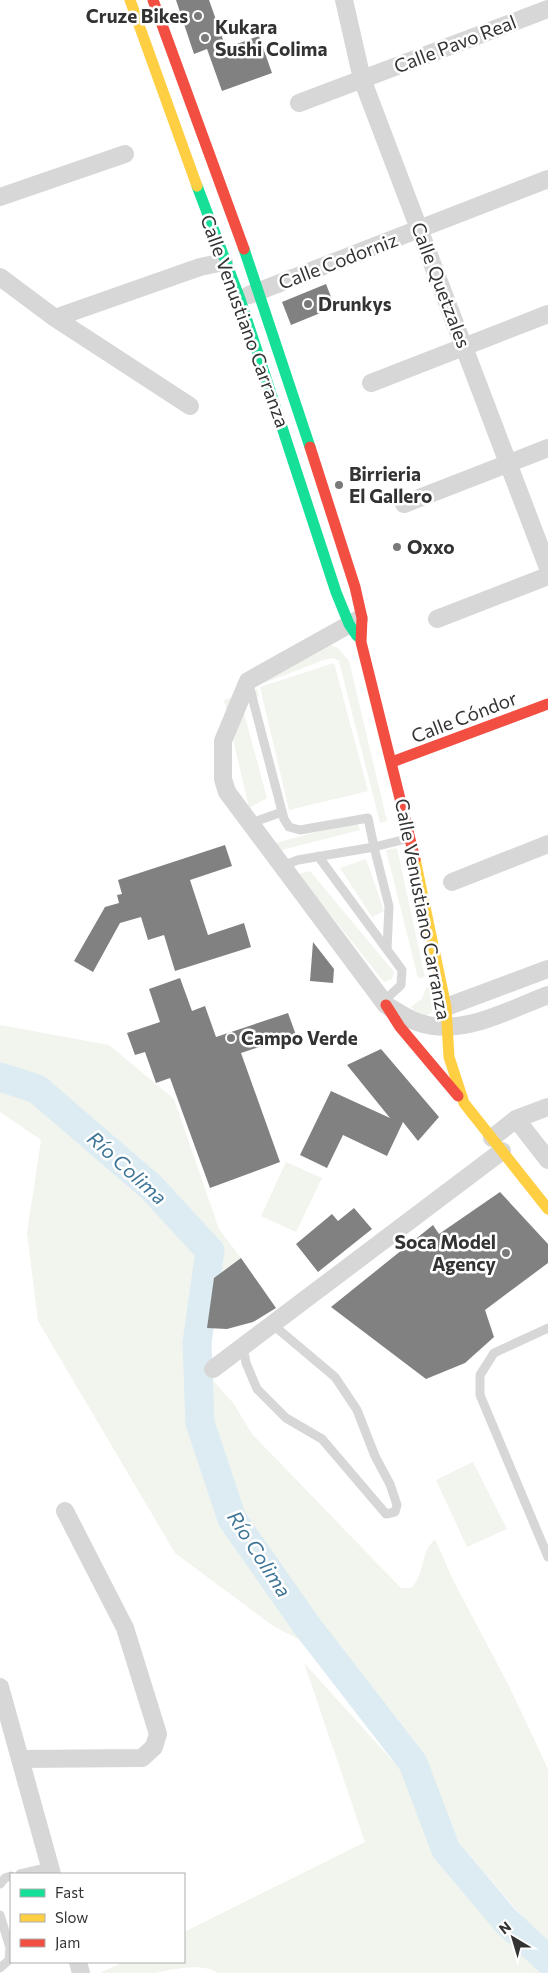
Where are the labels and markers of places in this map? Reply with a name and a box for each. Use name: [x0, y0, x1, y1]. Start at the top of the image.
place label: Cruze Bikes: [86, 4, 188, 27]
marker: Cruze Bikes: [192, 10, 204, 22]
place label: Kukara Sushi Colima: [215, 15, 327, 60]
marker: Kukara Sushi Colima: [199, 32, 211, 44]
place label: Drunkys: [318, 292, 392, 315]
marker: Drunkys: [302, 298, 314, 310]
place label: Birrieria El Gallero: [349, 462, 432, 507]
marker: Birrieria El Gallero: [333, 479, 345, 491]
place label: Oxxo: [407, 535, 455, 558]
marker: Oxxo: [391, 541, 403, 553]
place label: Campo Verde: [241, 1026, 358, 1049]
marker: Campo Verde: [225, 1032, 237, 1044]
place label: Soca Model Agency: [395, 1230, 497, 1275]
marker: Soca Model Agency: [500, 1247, 512, 1259]

